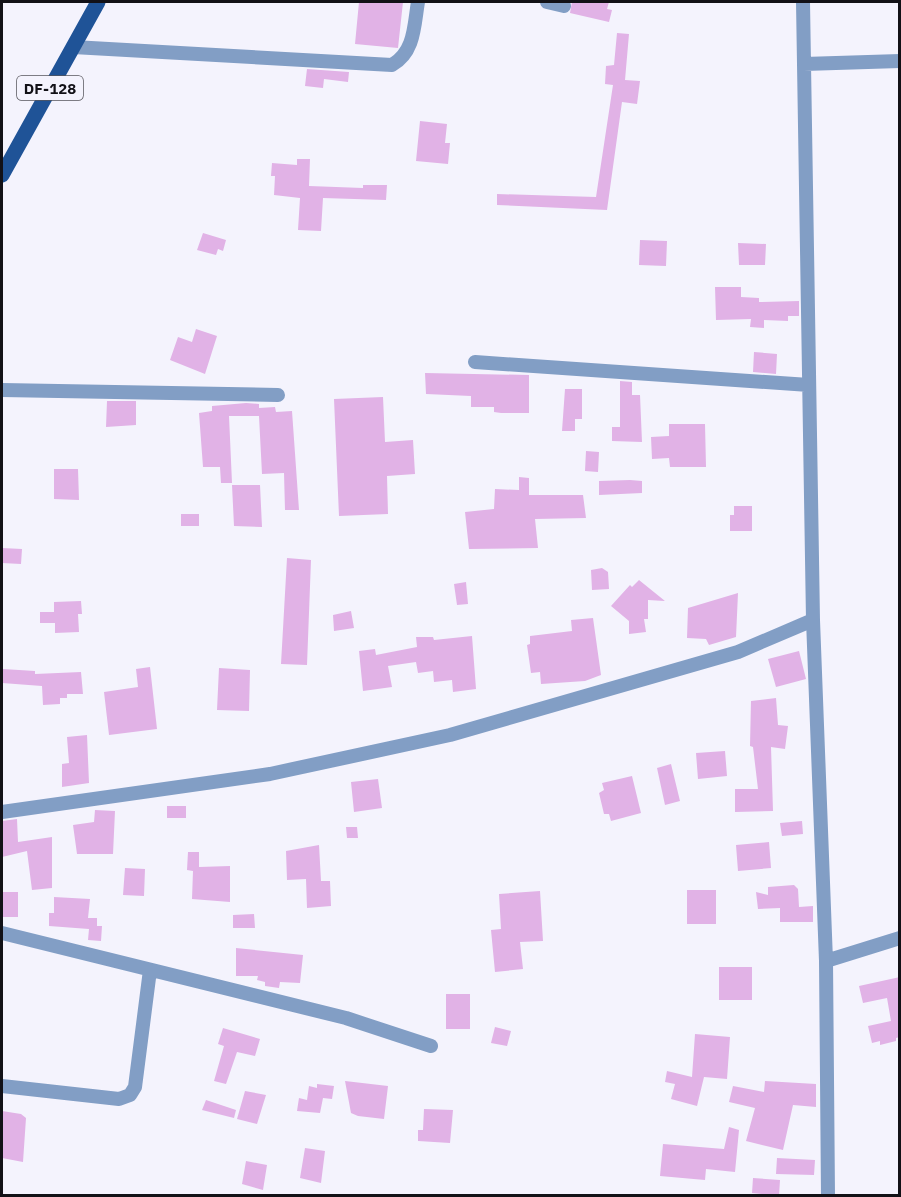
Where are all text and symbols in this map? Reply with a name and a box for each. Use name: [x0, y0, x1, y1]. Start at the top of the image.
road number: DF-128: [17, 76, 83, 100]

